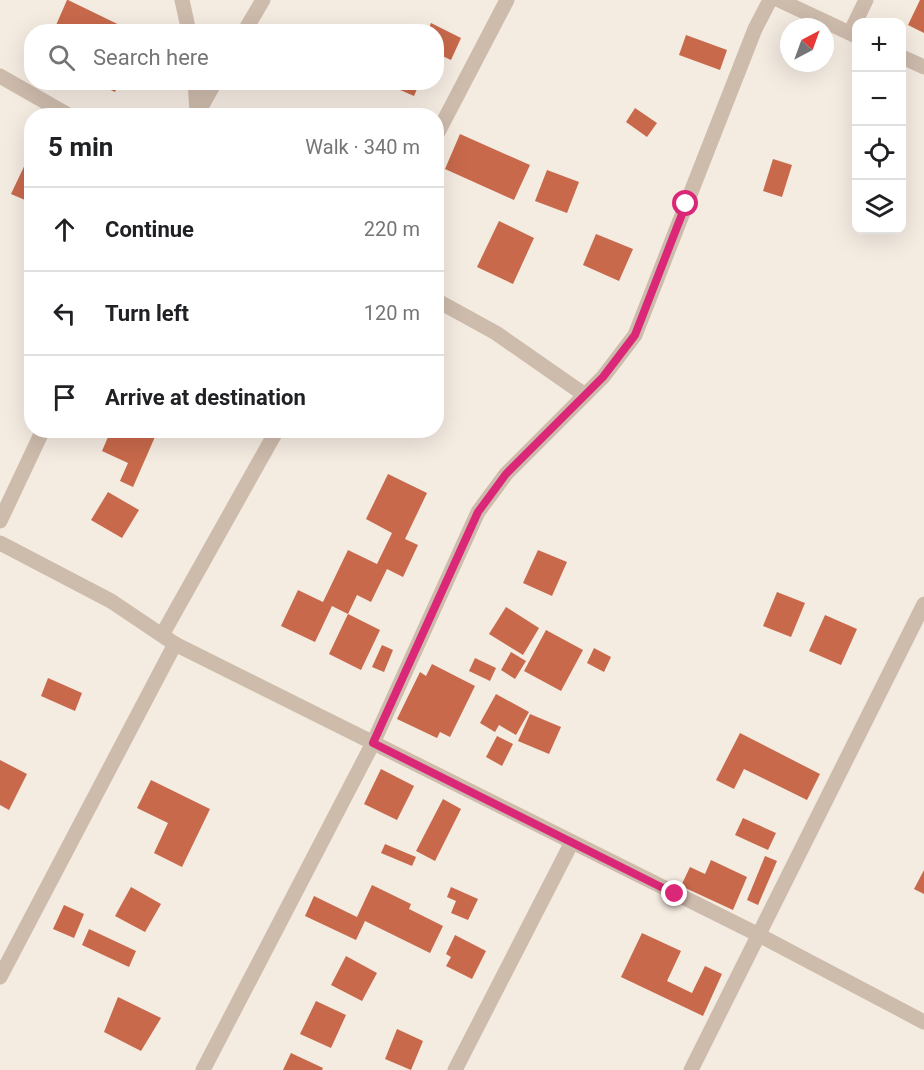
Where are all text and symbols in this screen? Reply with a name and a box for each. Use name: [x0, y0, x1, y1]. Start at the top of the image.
north arrow: [780, 18, 834, 72]
map controls: [852, 18, 906, 234]
button: +: [852, 18, 906, 72]
search box: [24, 24, 444, 90]
icon: search: [45, 41, 78, 74]
text: Search here: [93, 45, 209, 70]
button: −: [852, 72, 906, 126]
button: locate: [852, 126, 906, 180]
text: 5 min: [48, 132, 113, 162]
text: Walk · 340 m: [305, 135, 420, 159]
button: layers: [852, 180, 906, 234]
route start: [672, 190, 698, 216]
icon: ahead: [48, 213, 81, 246]
text: Continue: [105, 217, 194, 242]
text: 220 m: [364, 217, 420, 241]
icon: left: [48, 297, 81, 330]
text: Turn left: [105, 301, 189, 326]
text: 120 m: [364, 301, 420, 325]
icon: arrive: [48, 381, 81, 414]
text: Arrive at destination: [105, 385, 306, 410]
route end: [661, 880, 687, 906]

